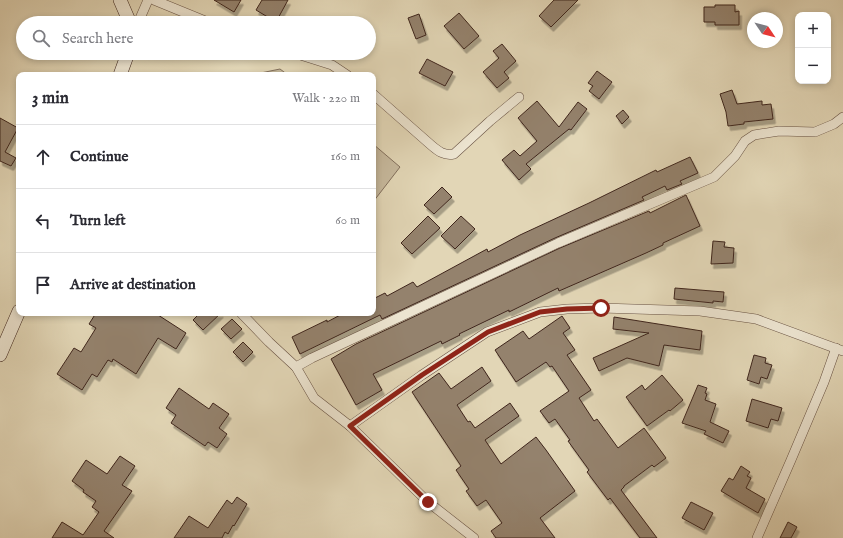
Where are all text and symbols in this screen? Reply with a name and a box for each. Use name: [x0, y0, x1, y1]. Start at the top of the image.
north arrow: [747, 12, 783, 48]
map controls: [795, 12, 831, 84]
button: +: [795, 12, 831, 48]
search box: [16, 16, 376, 60]
icon: search: [30, 27, 52, 49]
text: Search here: [62, 29, 133, 48]
button: −: [795, 48, 831, 84]
text: 3 min: [32, 88, 69, 109]
text: Walk · 220 m: [292, 90, 360, 107]
icon: ahead: [32, 146, 54, 168]
text: Continue: [70, 147, 128, 166]
text: 160 m: [330, 148, 360, 165]
icon: left: [32, 210, 54, 232]
text: Turn left: [70, 211, 126, 230]
text: 60 m: [335, 212, 360, 229]
icon: arrive: [32, 274, 54, 296]
text: Arrive at destination: [70, 275, 196, 294]
route start: [592, 299, 610, 317]
route end: [419, 493, 437, 511]

